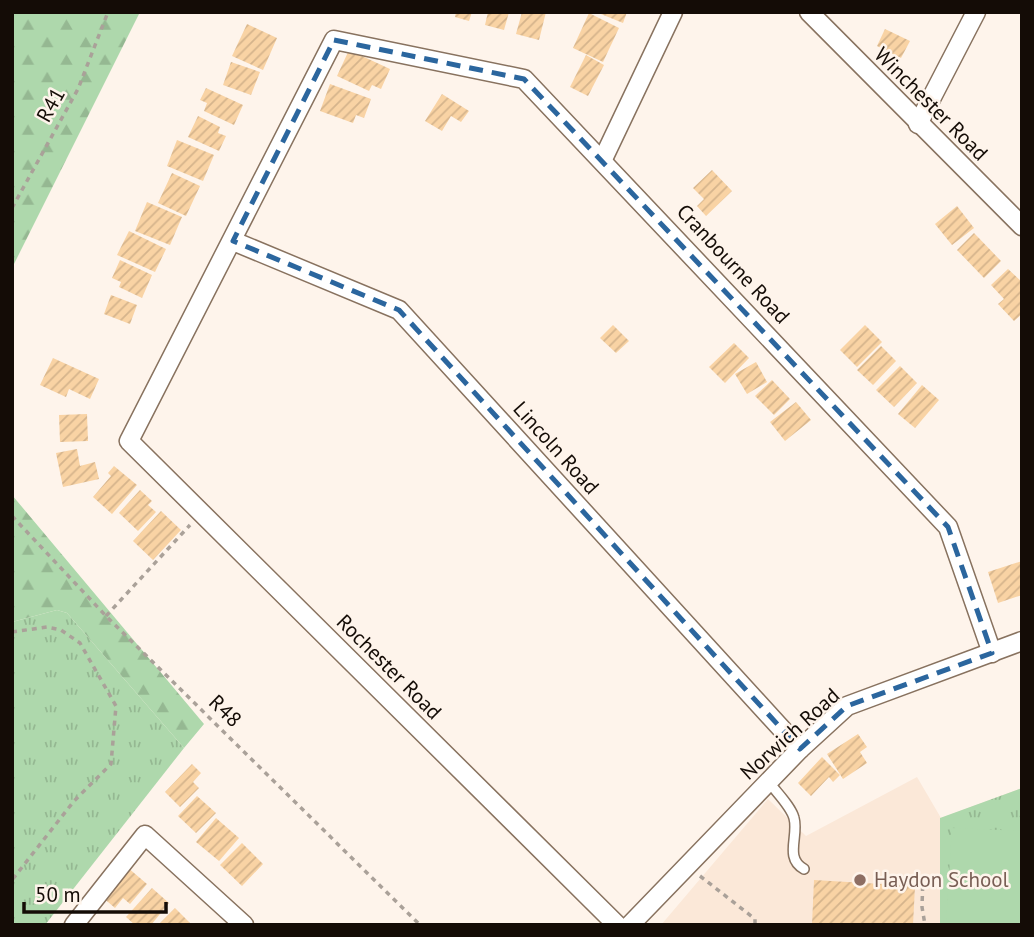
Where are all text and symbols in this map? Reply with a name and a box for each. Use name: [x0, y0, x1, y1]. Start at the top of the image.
street label: Winchester Road: [869, 41, 994, 166]
street label: R41: [30, 83, 71, 127]
street label: Cranbourne Road: [671, 198, 796, 329]
street label: Lincoln Road: [508, 396, 605, 500]
street label: Rochester Road: [331, 608, 448, 725]
street label: Norwich Road: [734, 682, 845, 785]
street label: R48: [203, 689, 247, 733]
place label: Haydon School: [874, 866, 1009, 893]
scale bar: [24, 870, 166, 914]
marker: Haydon School: [852, 872, 868, 888]
text: 50 m: [35, 881, 81, 908]

